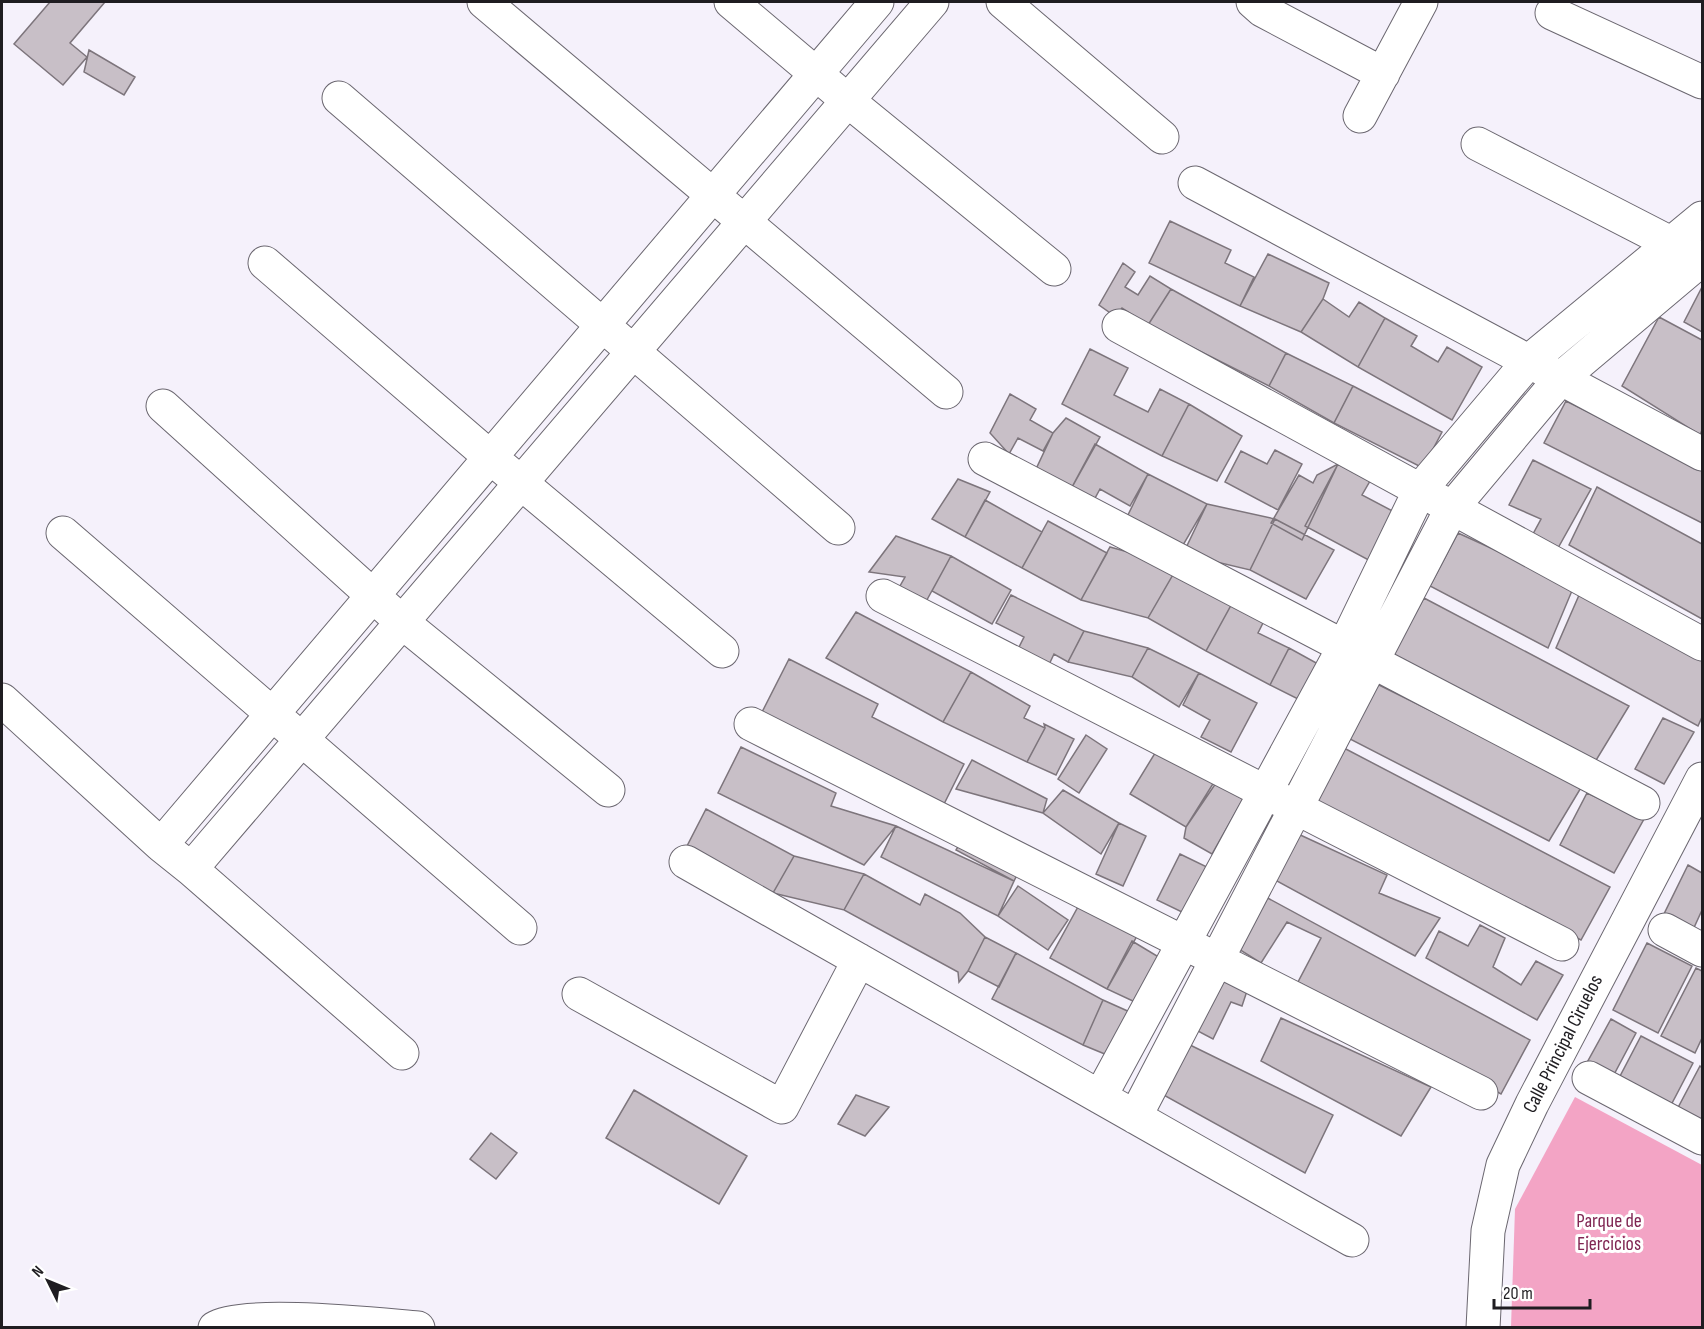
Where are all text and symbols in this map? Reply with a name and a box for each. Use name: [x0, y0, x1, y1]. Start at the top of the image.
street label: Calle Principal Ciruelos: [1518, 971, 1608, 1117]
park label: Parque de Ejercicios: [1576, 1209, 1642, 1256]
north arrow: [18, 1251, 78, 1311]
text: N: [28, 1262, 48, 1281]
scale bar: [1494, 1272, 1590, 1310]
text: 20 m: [1503, 1283, 1533, 1304]

